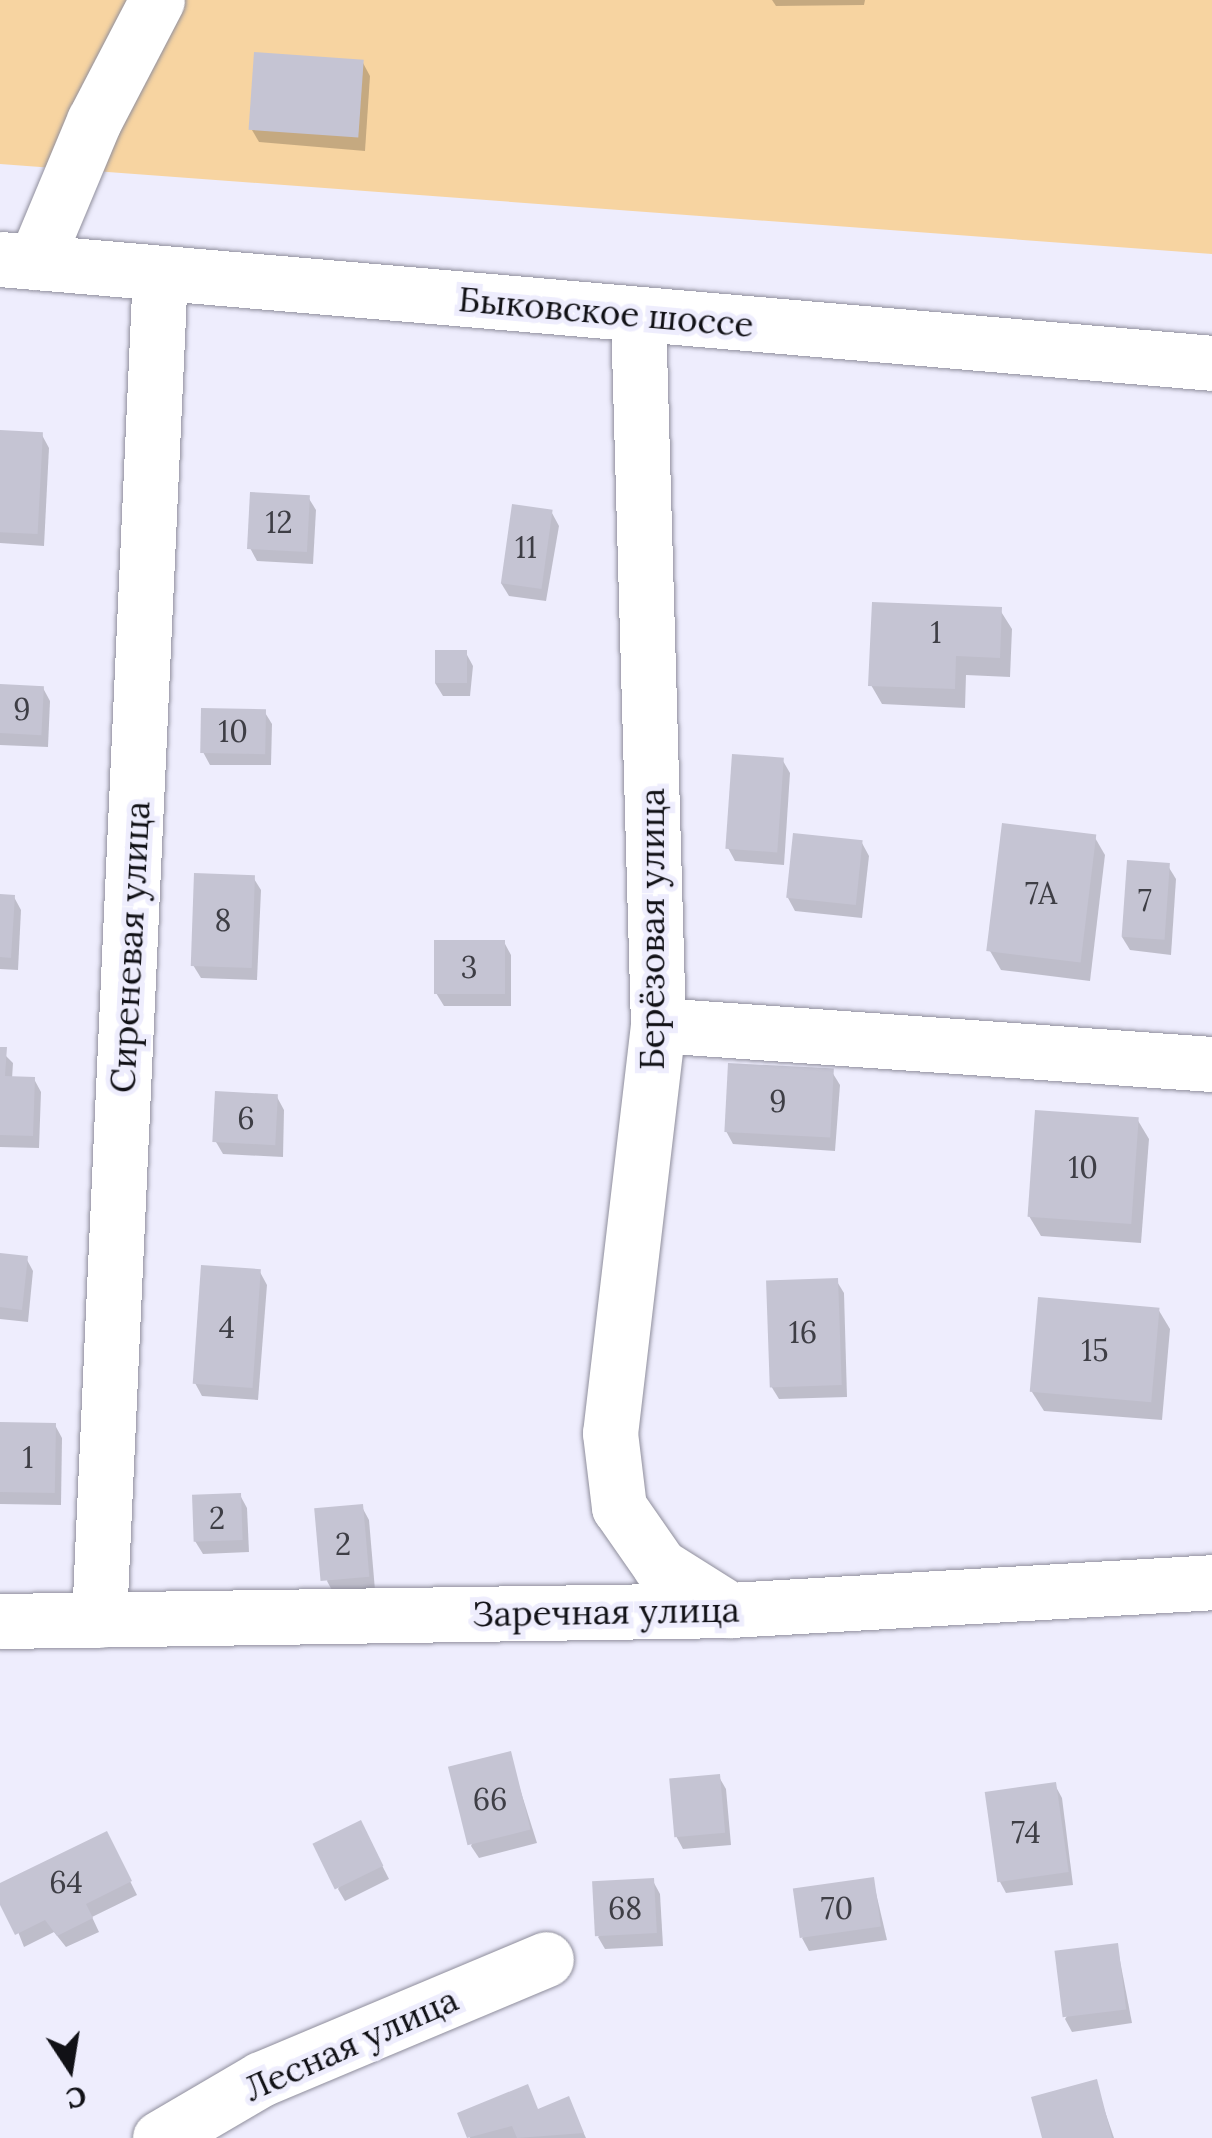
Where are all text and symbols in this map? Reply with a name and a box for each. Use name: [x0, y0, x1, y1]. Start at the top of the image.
street label: Быковское шоссе: [457, 278, 755, 346]
house number: 12: [265, 504, 293, 540]
house number: 11: [515, 529, 537, 565]
house number: 1: [931, 614, 941, 650]
house number: 9: [13, 691, 31, 727]
house number: 10: [218, 713, 248, 749]
street label: Берёзовая улица: [631, 788, 673, 1070]
street label: Сиреневая улица: [101, 800, 159, 1094]
house number: 7А: [1025, 875, 1057, 911]
house number: 7: [1138, 882, 1152, 918]
house number: 8: [215, 902, 231, 938]
house number: 3: [461, 949, 477, 985]
house number: 9: [769, 1083, 787, 1119]
house number: 6: [237, 1100, 255, 1136]
house number: 10: [1068, 1149, 1098, 1185]
house number: 4: [219, 1309, 235, 1345]
house number: 16: [789, 1314, 817, 1350]
house number: 15: [1081, 1332, 1109, 1368]
house number: 1: [23, 1439, 33, 1475]
house number: 2: [209, 1500, 225, 1536]
house number: 2: [335, 1526, 351, 1562]
street label: Заречная улица: [472, 1589, 740, 1635]
house number: 66: [473, 1781, 507, 1817]
house number: 74: [1011, 1814, 1041, 1850]
house number: 64: [49, 1864, 83, 1900]
house number: 68: [608, 1890, 642, 1926]
house number: 70: [821, 1890, 853, 1926]
street label: Лесная улица: [237, 1978, 465, 2110]
north arrow: [20, 2018, 120, 2118]
text: С: [63, 2078, 89, 2117]

